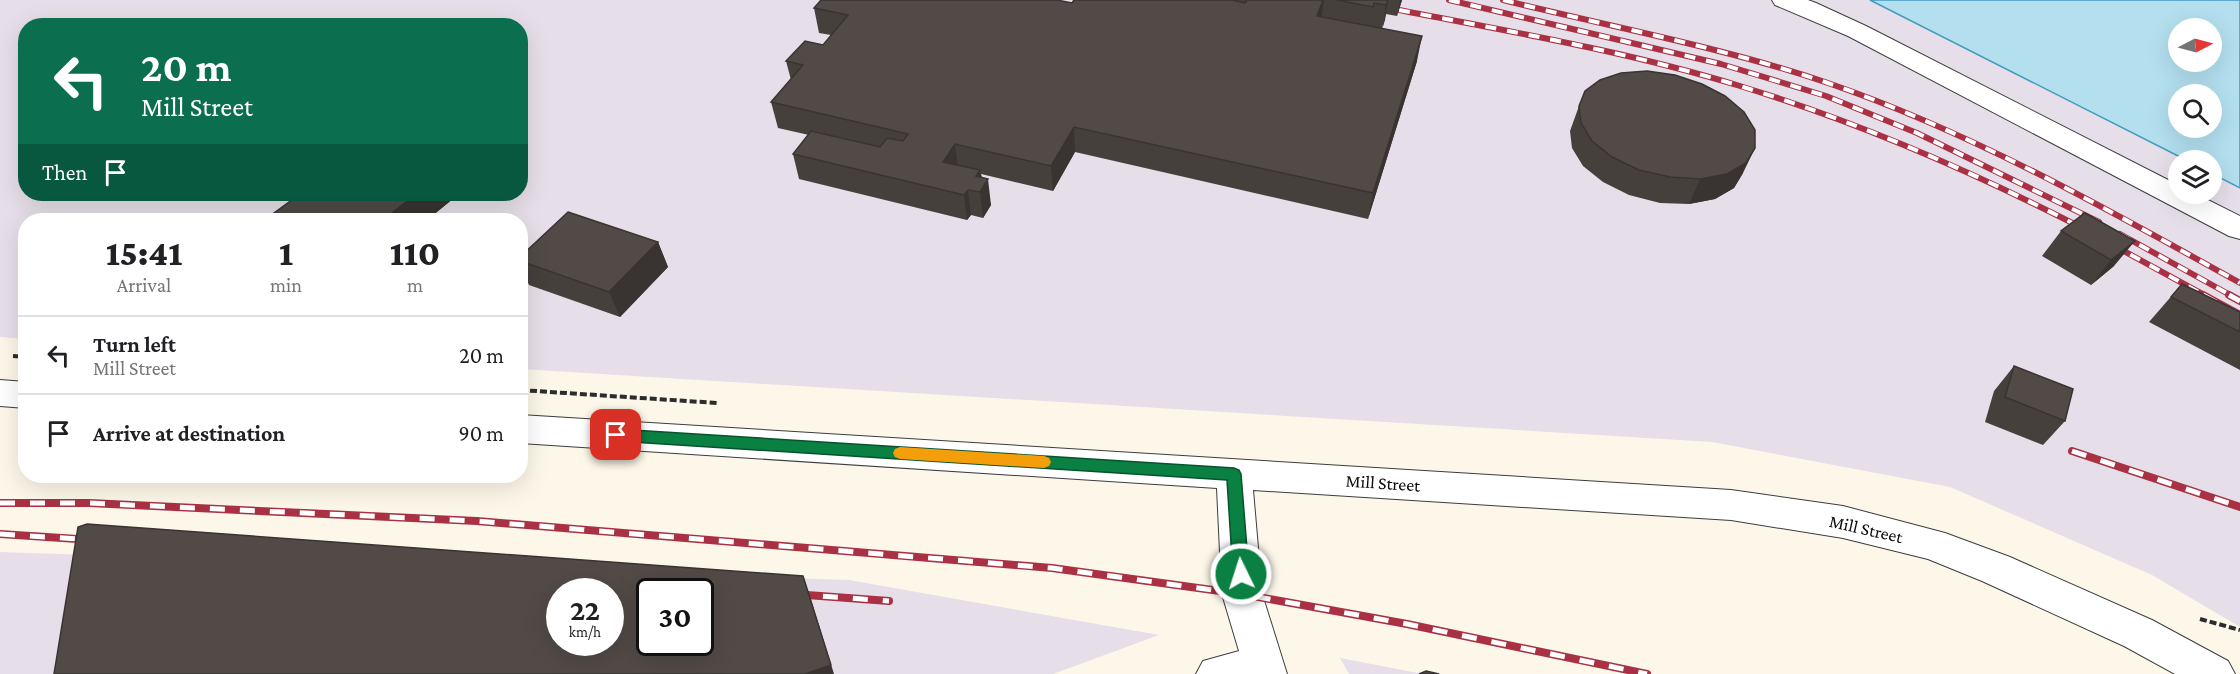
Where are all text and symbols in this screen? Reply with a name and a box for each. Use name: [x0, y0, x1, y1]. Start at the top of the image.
north arrow: [2168, 18, 2222, 72]
map controls: [2168, 18, 2222, 204]
icon: left: [42, 42, 120, 120]
text: 20 m: [141, 43, 232, 90]
button: search: [2168, 84, 2222, 138]
text: Mill Street: [141, 92, 253, 122]
button: layers: [2168, 150, 2222, 204]
icon: arrive: [99, 156, 132, 189]
text: Then: [42, 160, 87, 185]
text: 15:41: [106, 233, 182, 273]
text: 1: [279, 233, 293, 273]
text: 110: [390, 233, 440, 273]
text: Arrival: [117, 274, 171, 296]
text: min: [270, 274, 302, 296]
text: m: [407, 274, 423, 296]
text: Turn left: [93, 332, 176, 357]
icon: left: [42, 339, 75, 372]
text: 20 m: [459, 343, 504, 368]
text: Mill Street: [93, 357, 176, 379]
pin: [590, 409, 641, 460]
icon: arrive: [42, 417, 75, 450]
icon: arrive: [599, 418, 632, 451]
text: Arrive at destination: [93, 421, 285, 446]
text: 90 m: [459, 421, 504, 446]
street label: Mill Street: [1345, 470, 1422, 496]
street label: Mill Street: [1827, 511, 1906, 547]
position arrow: [1209, 542, 1273, 606]
speed limit sign: 30: [636, 578, 714, 656]
text: 22: [570, 593, 600, 626]
text: km/h: [569, 624, 601, 640]

